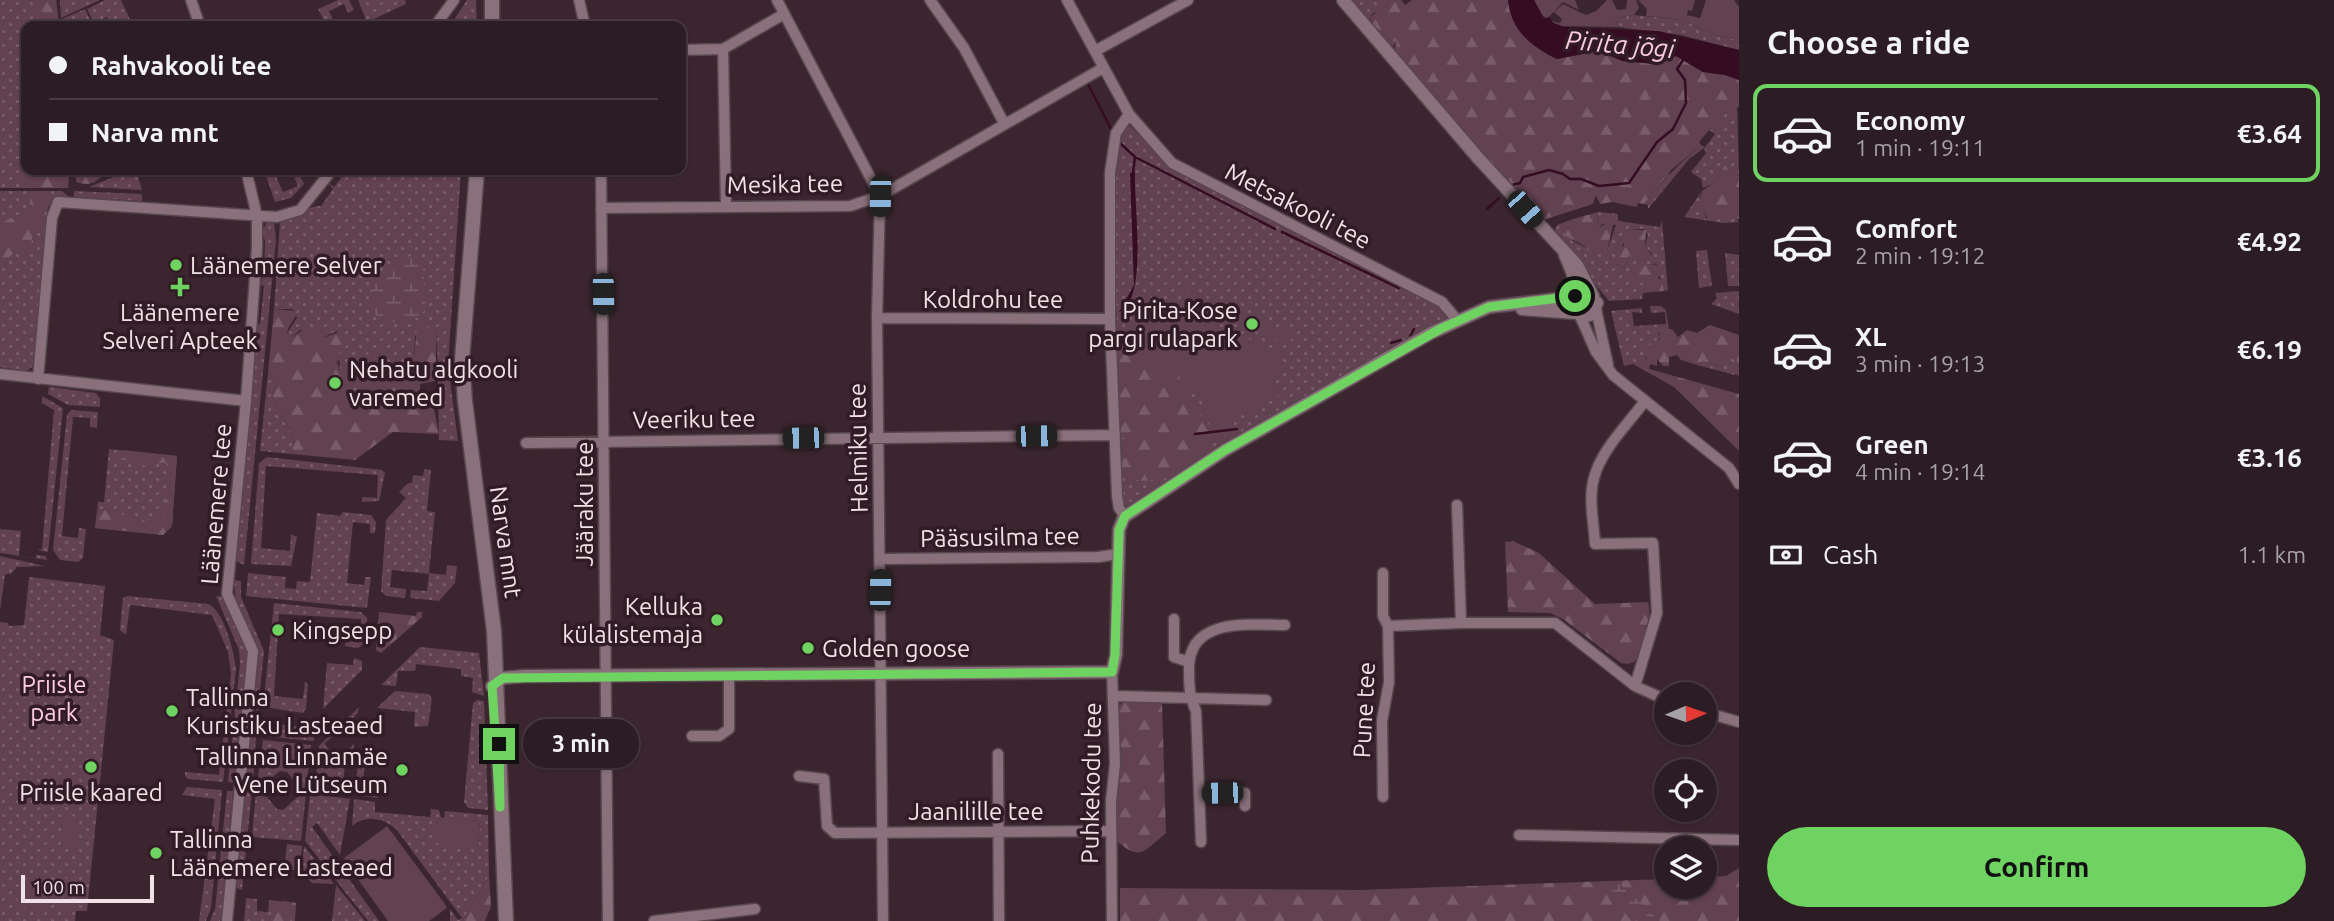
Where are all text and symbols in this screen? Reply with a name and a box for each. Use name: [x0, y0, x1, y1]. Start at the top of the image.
text: Choose a ride: [1767, 24, 1970, 60]
water label: Pirita jõgi: [1564, 25, 1677, 63]
text: Rahvakooli tee: [91, 51, 271, 80]
icon: car: [1771, 102, 1834, 165]
text: Economy: [1855, 106, 1965, 135]
text: Narva mnt: [91, 118, 219, 147]
text: €3.64: [2237, 119, 2302, 148]
text: 1 min · 19:11: [1855, 135, 1986, 160]
street label: Metsakooli tee: [1221, 158, 1375, 254]
street label: Mesika tee: [727, 169, 843, 199]
car: [870, 175, 891, 217]
car: [1504, 186, 1547, 232]
icon: car: [1771, 210, 1834, 273]
text: Comfort: [1855, 214, 1958, 243]
text: €4.92: [2237, 227, 2302, 256]
text: 2 min · 19:12: [1855, 243, 1986, 268]
place label: Läänemere Selver: [190, 252, 382, 279]
marker: Läänemere Selver: [168, 257, 184, 273]
car: [593, 273, 614, 315]
marker: Läänemere Selveri Apteek: [172, 279, 188, 295]
route start: [1559, 280, 1591, 312]
street label: Koldrohu tee: [923, 286, 1063, 313]
place label: Pirita-Kose pargi rulapark: [1088, 297, 1238, 352]
place label: Läänemere Selveri Apteek: [102, 299, 258, 354]
marker: Pirita-Kose pargi rulapark: [1244, 316, 1260, 332]
icon: car: [1771, 318, 1834, 381]
text: XL: [1855, 322, 1886, 351]
text: €6.19: [2237, 335, 2302, 364]
text: 3 min · 19:13: [1855, 351, 1986, 376]
place label: Nehatu algkooli varemed: [349, 356, 518, 411]
marker: Nehatu algkooli varemed: [327, 375, 343, 391]
street label: Helmiku tee: [843, 383, 873, 513]
street label: Veeriku tee: [632, 404, 756, 434]
street label: Läänemere tee: [196, 422, 236, 586]
car: [1015, 425, 1058, 447]
icon: car: [1771, 426, 1834, 489]
car: [782, 427, 825, 449]
text: Green: [1855, 430, 1929, 459]
street label: Jääraku tee: [571, 441, 598, 567]
text: €3.16: [2237, 443, 2302, 472]
text: 4 min · 19:14: [1855, 459, 1986, 484]
street label: Narva mnt: [485, 484, 527, 600]
street label: Pääsusilma tee: [920, 522, 1080, 552]
icon: cash: [1767, 536, 1805, 574]
text: Cash: [1823, 540, 1878, 569]
text: 1.1 km: [2238, 542, 2306, 567]
car: [870, 569, 891, 611]
place label: Kelluka külalistemaja: [562, 593, 703, 648]
marker: Kelluka külalistemaja: [709, 612, 725, 628]
place label: Kingsepp: [292, 617, 392, 644]
marker: Kingsepp: [270, 622, 286, 638]
place label: Golden goose: [822, 635, 970, 662]
marker: Golden goose: [800, 640, 816, 656]
street label: Pune tee: [1348, 661, 1380, 759]
park label: Priisle park: [21, 671, 87, 726]
north arrow: [1654, 682, 1717, 746]
map controls: [1654, 682, 1717, 899]
place label: Tallinna Kuristiku Lasteaed: [186, 684, 383, 739]
street label: Puhkekodu tee: [1076, 702, 1106, 864]
marker: Tallinna Kuristiku Lasteaed: [164, 703, 180, 719]
callout: 3 min: [524, 720, 639, 768]
route end: [483, 728, 515, 760]
text: 3 min: [552, 731, 610, 756]
place label: Tallinna Linnamäe Vene Lütseum: [196, 743, 388, 798]
marker: Priisle kaared: [83, 759, 99, 775]
button: locate: [1654, 759, 1717, 822]
marker: Tallinna Linnamäe Vene Lütseum: [394, 762, 410, 778]
place label: Priisle kaared: [19, 779, 163, 806]
car: [1201, 782, 1244, 804]
street label: Jaanilille tee: [908, 798, 1044, 825]
place label: Tallinna Läänemere Lasteaed: [170, 826, 393, 881]
button: Confirm: [1767, 827, 2306, 907]
button: layers: [1654, 836, 1717, 899]
marker: Tallinna Läänemere Lasteaed: [148, 845, 164, 861]
scale bar: [21, 872, 154, 904]
text: 100 m: [32, 876, 85, 898]

